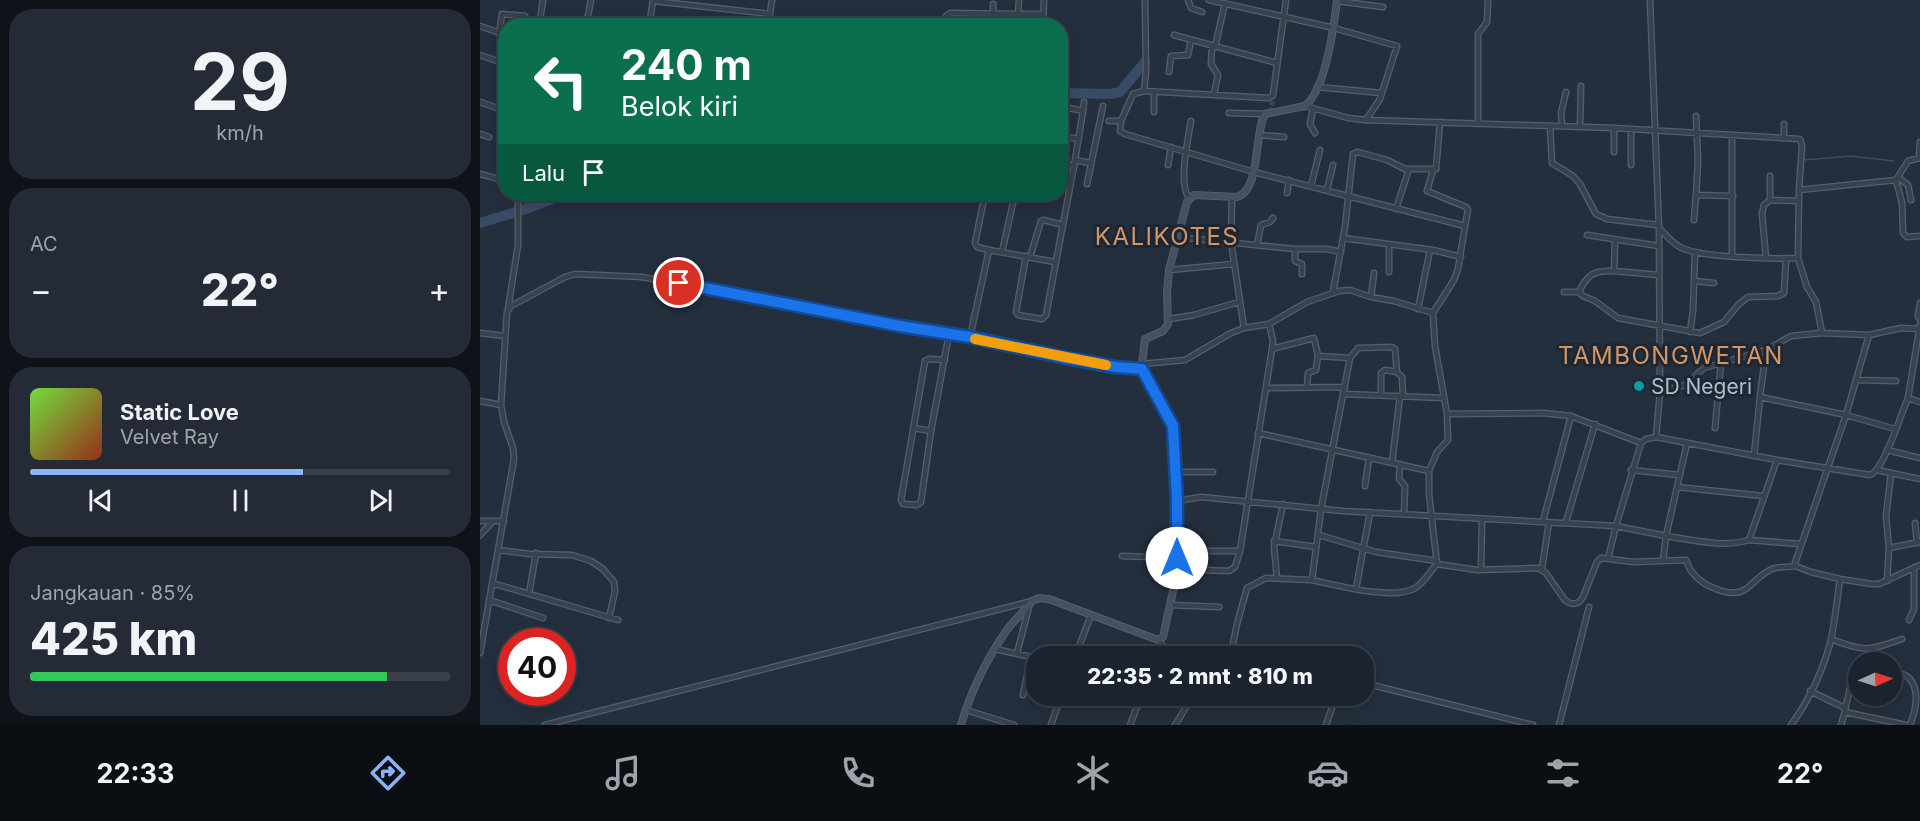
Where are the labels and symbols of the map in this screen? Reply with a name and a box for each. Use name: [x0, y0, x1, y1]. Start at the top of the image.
district label: KALIKOTES: [1095, 222, 1239, 251]
pin: [653, 257, 704, 308]
district label: TAMBONGWETAN: [1558, 341, 1784, 370]
place label: SD Negeri: [1651, 374, 1752, 399]
marker: SD Negeri: [1632, 379, 1646, 393]
position arrow: [1145, 526, 1209, 590]
speed limit sign: 40: [498, 628, 576, 706]
north arrow: [1848, 652, 1902, 706]

